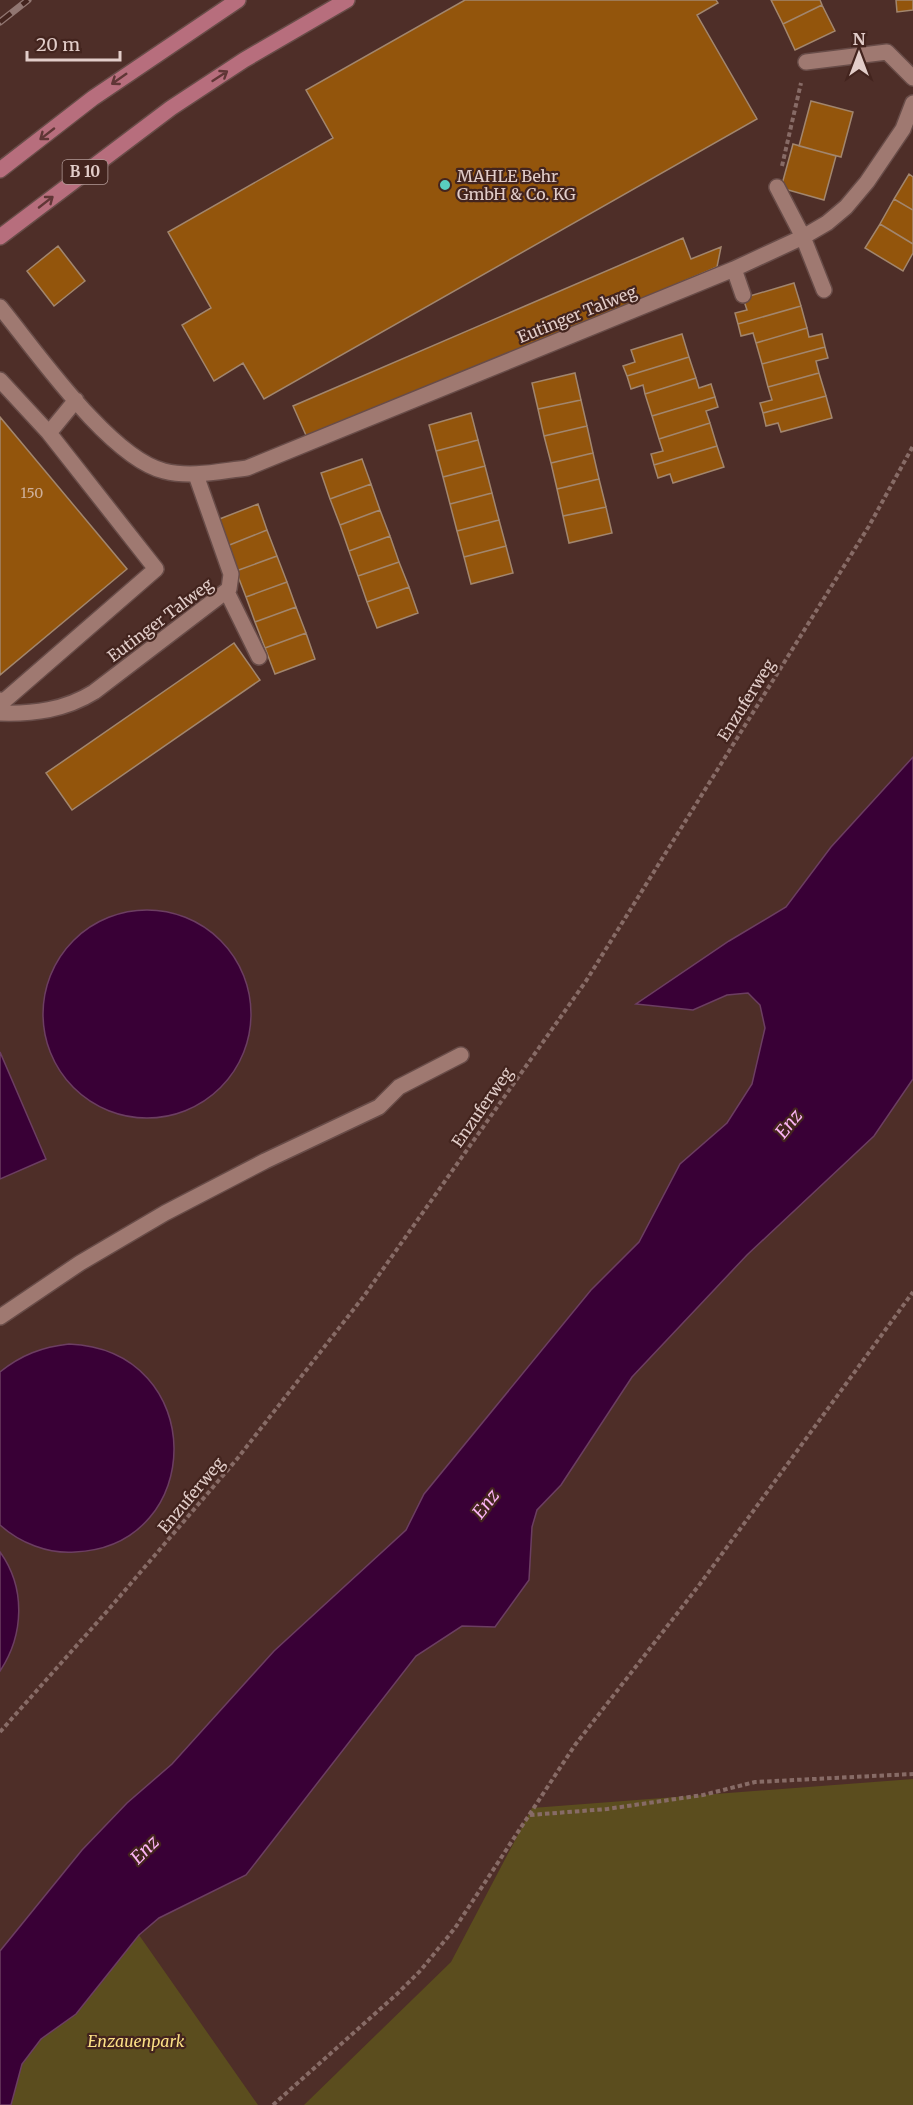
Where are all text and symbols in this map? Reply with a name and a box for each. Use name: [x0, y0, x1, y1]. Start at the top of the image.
scale bar: [27, 24, 120, 62]
north arrow: [829, 24, 889, 84]
text: N: [853, 29, 866, 49]
text: 20 m: [36, 33, 80, 56]
one-way arrow: [211, 70, 228, 82]
one-way arrow: [112, 73, 128, 85]
one-way arrow: [39, 127, 55, 140]
road number: B 10: [62, 160, 107, 184]
place label: MAHLE Behr GmbH & Co. KG: [457, 166, 576, 204]
marker: MAHLE Behr GmbH & Co. KG: [438, 178, 452, 192]
one-way arrow: [38, 195, 54, 208]
street label: Eutinger Talweg: [515, 281, 640, 347]
house number: 150: [21, 484, 43, 502]
street label: Eutinger Talweg: [103, 574, 217, 666]
street label: Enzuferweg: [713, 655, 779, 745]
street label: Enzuferweg: [447, 1063, 517, 1151]
water label: Enz: [770, 1104, 808, 1143]
street label: Enzuferweg: [154, 1453, 229, 1537]
water label: Enz: [467, 1484, 505, 1523]
water label: Enz: [126, 1830, 164, 1869]
park label: Enzauenpark: [88, 2031, 185, 2051]

